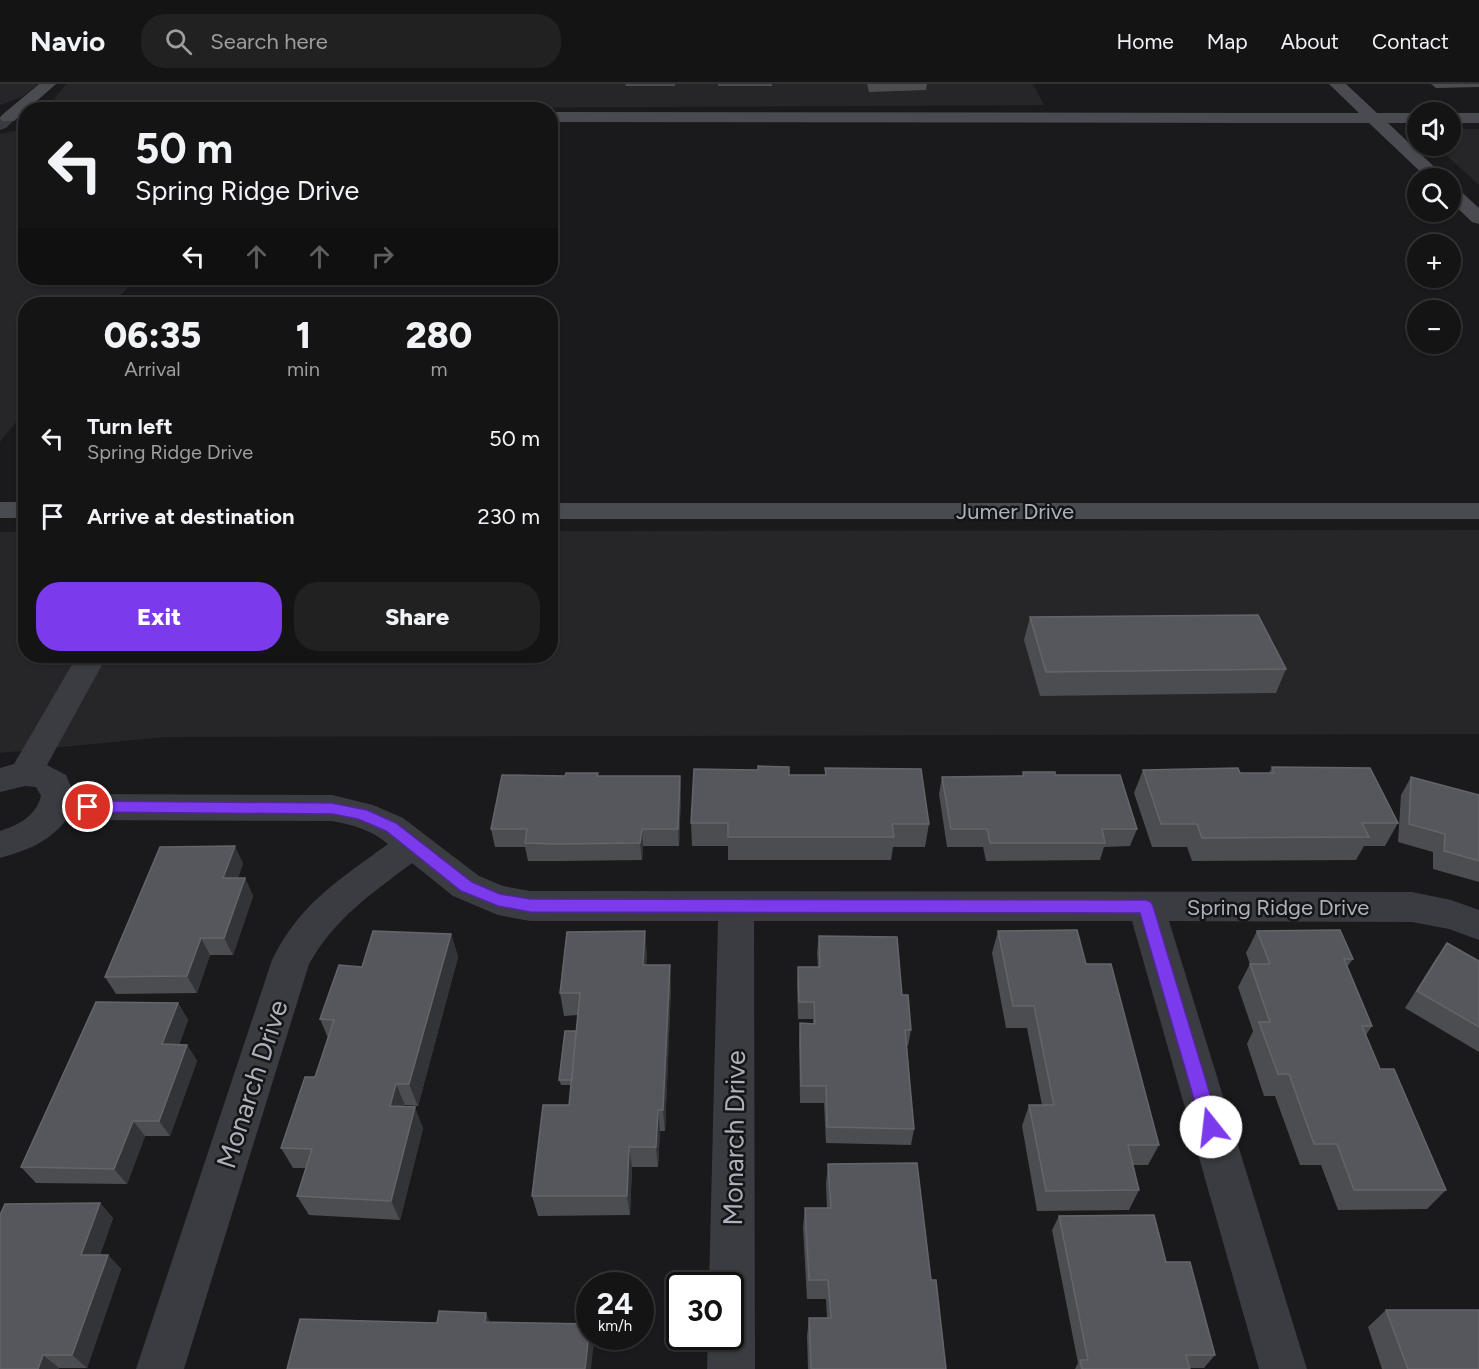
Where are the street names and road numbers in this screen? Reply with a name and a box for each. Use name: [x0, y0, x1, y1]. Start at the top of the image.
street label: Jumer Drive: [956, 498, 1074, 525]
street label: Spring Ridge Drive: [1187, 894, 1369, 921]
street label: Monarch Drive: [209, 996, 295, 1172]
street label: Monarch Drive: [716, 1050, 752, 1226]

